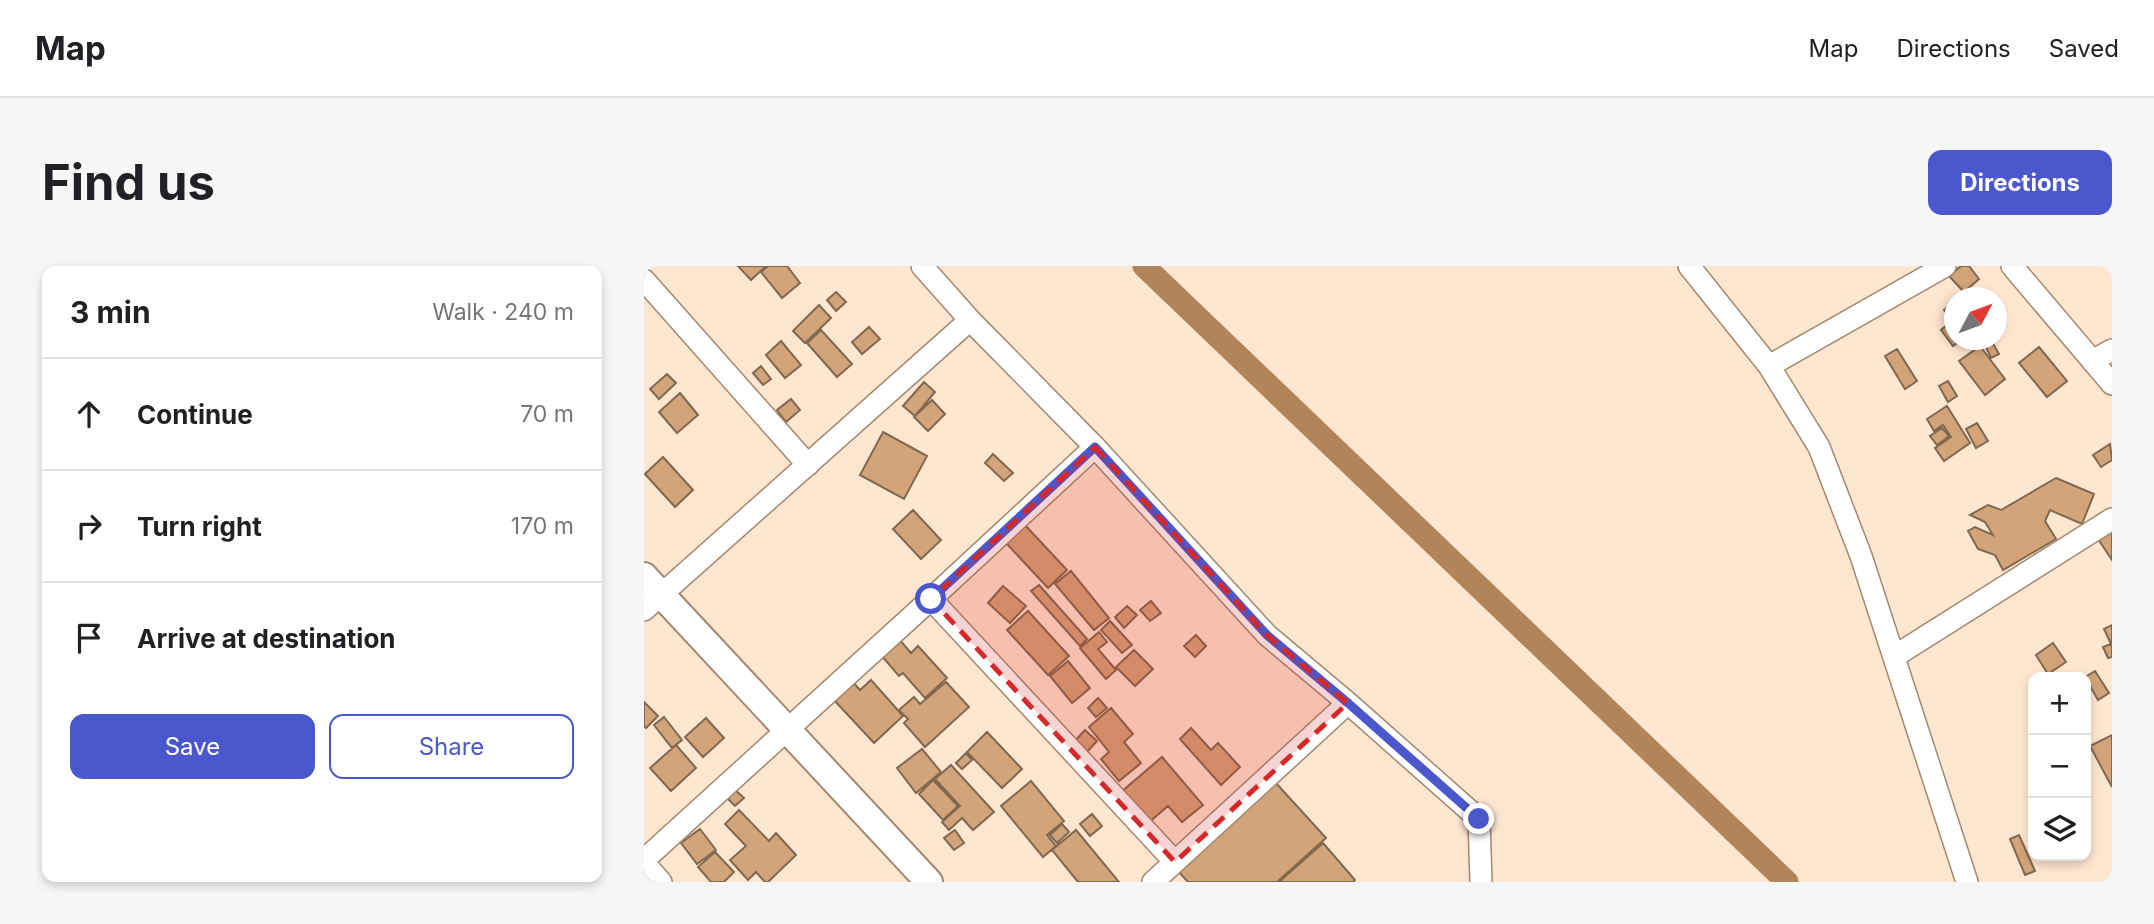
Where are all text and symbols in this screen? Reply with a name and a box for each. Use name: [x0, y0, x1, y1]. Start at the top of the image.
text: Map: [35, 28, 106, 68]
text: Map: [1809, 34, 1858, 63]
text: Directions: [1896, 34, 2011, 63]
text: Saved: [2049, 34, 2119, 63]
button: Directions: [1928, 150, 2112, 215]
text: Find us: [42, 153, 215, 212]
north arrow: [1944, 287, 2007, 350]
text: 3 min: [70, 294, 151, 330]
text: Walk · 240 m: [432, 298, 574, 326]
icon: ahead: [70, 395, 108, 433]
text: Continue: [137, 399, 253, 430]
text: 70 m: [520, 400, 574, 428]
icon: right: [70, 507, 108, 545]
text: Turn right: [137, 511, 262, 542]
text: 170 m: [511, 512, 574, 540]
route start: [915, 583, 946, 614]
icon: arrive: [70, 619, 108, 657]
text: Arrive at destination: [137, 623, 396, 654]
map controls: [2028, 672, 2091, 861]
button: +: [2028, 672, 2091, 735]
button: Save: [70, 714, 315, 779]
button: Share: [329, 714, 574, 779]
button: −: [2028, 735, 2091, 798]
button: layers: [2028, 798, 2091, 861]
route end: [1463, 803, 1494, 834]

